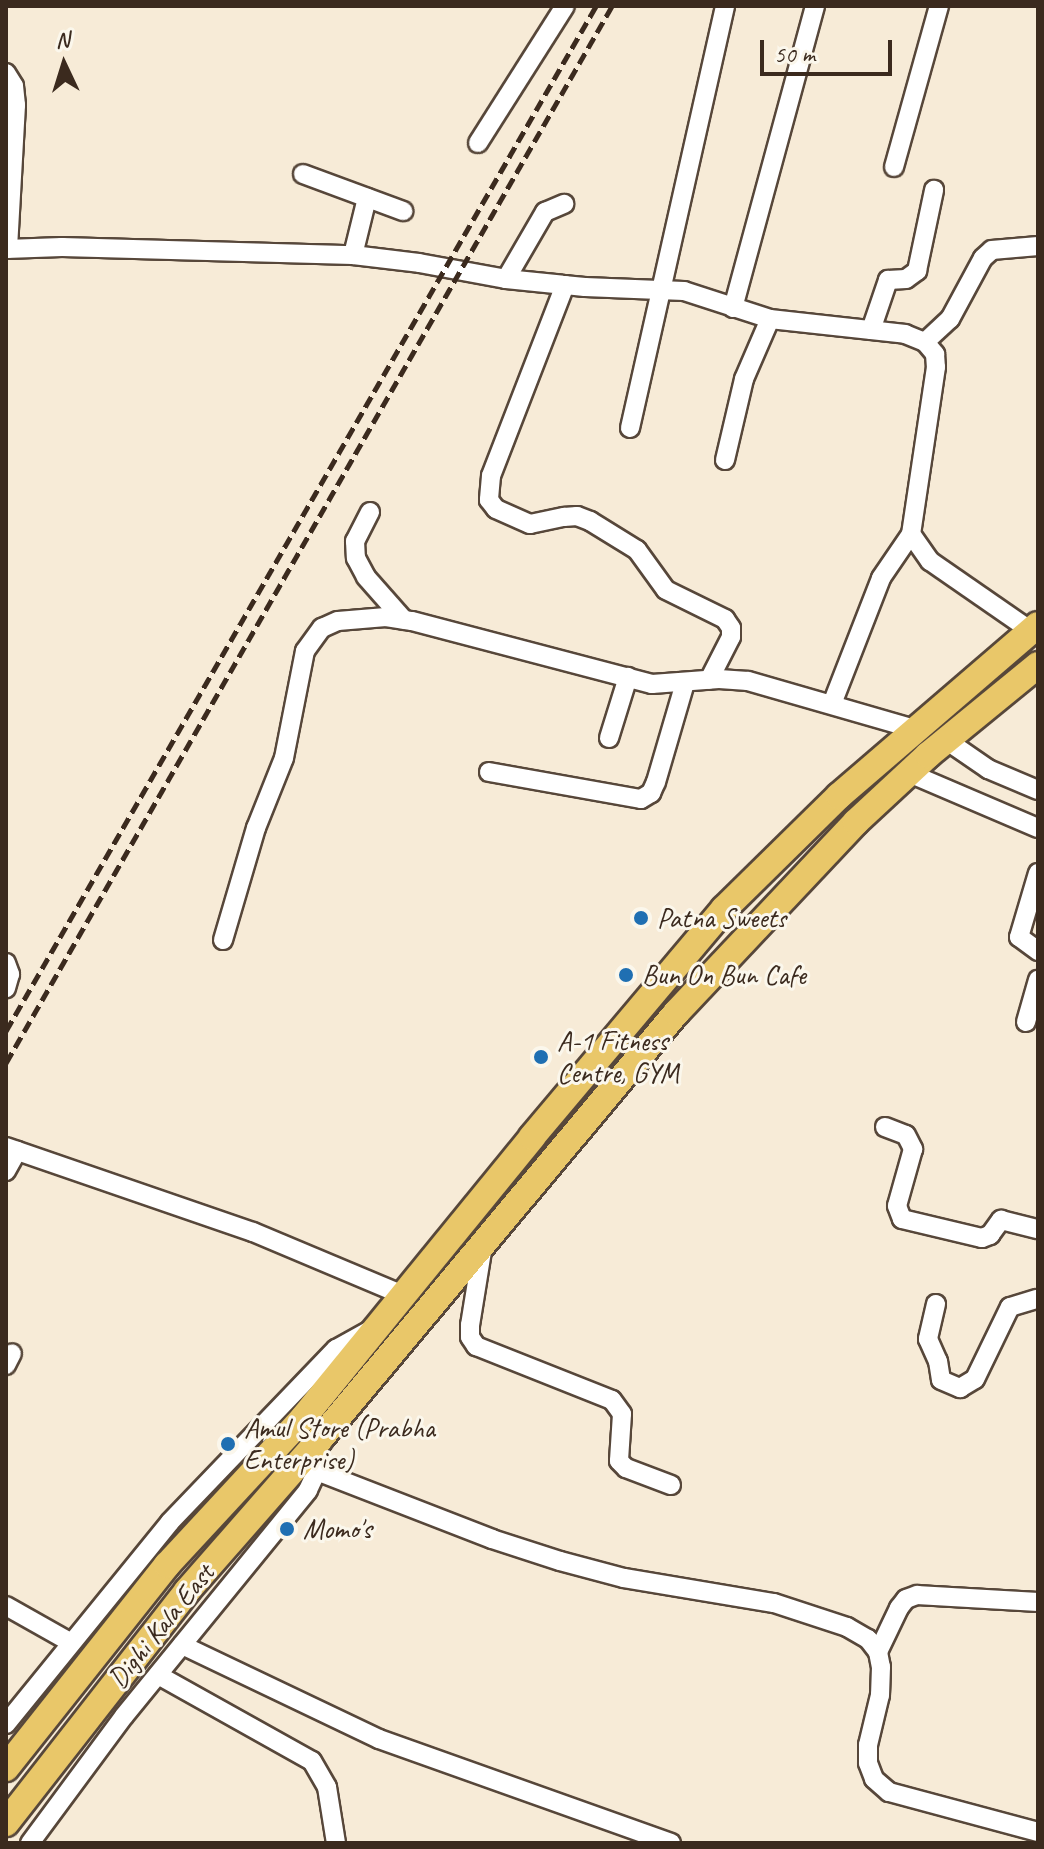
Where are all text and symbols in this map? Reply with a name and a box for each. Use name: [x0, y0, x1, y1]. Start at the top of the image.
north arrow: [24, 24, 104, 104]
scale bar: [764, 24, 896, 74]
text: N: [55, 26, 70, 54]
text: 50 m: [774, 39, 815, 69]
place label: Patna Sweets: [657, 901, 785, 935]
marker: Patna Sweets: [632, 909, 650, 927]
place label: Bun On Bun Cafe: [642, 958, 807, 992]
marker: Bun On Bun Cafe: [617, 966, 635, 984]
place label: A-1 Fitness Centre, GYM: [557, 1024, 679, 1090]
marker: A-1 Fitness Centre, GYM: [532, 1048, 550, 1066]
place label: Amul Store (Prabha Enterprise): [244, 1411, 435, 1477]
marker: Amul Store (Prabha Enterprise): [219, 1435, 237, 1453]
place label: Momo's: [303, 1512, 371, 1546]
marker: Momo's: [278, 1520, 296, 1538]
street label: Dighi Kala East: [101, 1557, 221, 1695]

